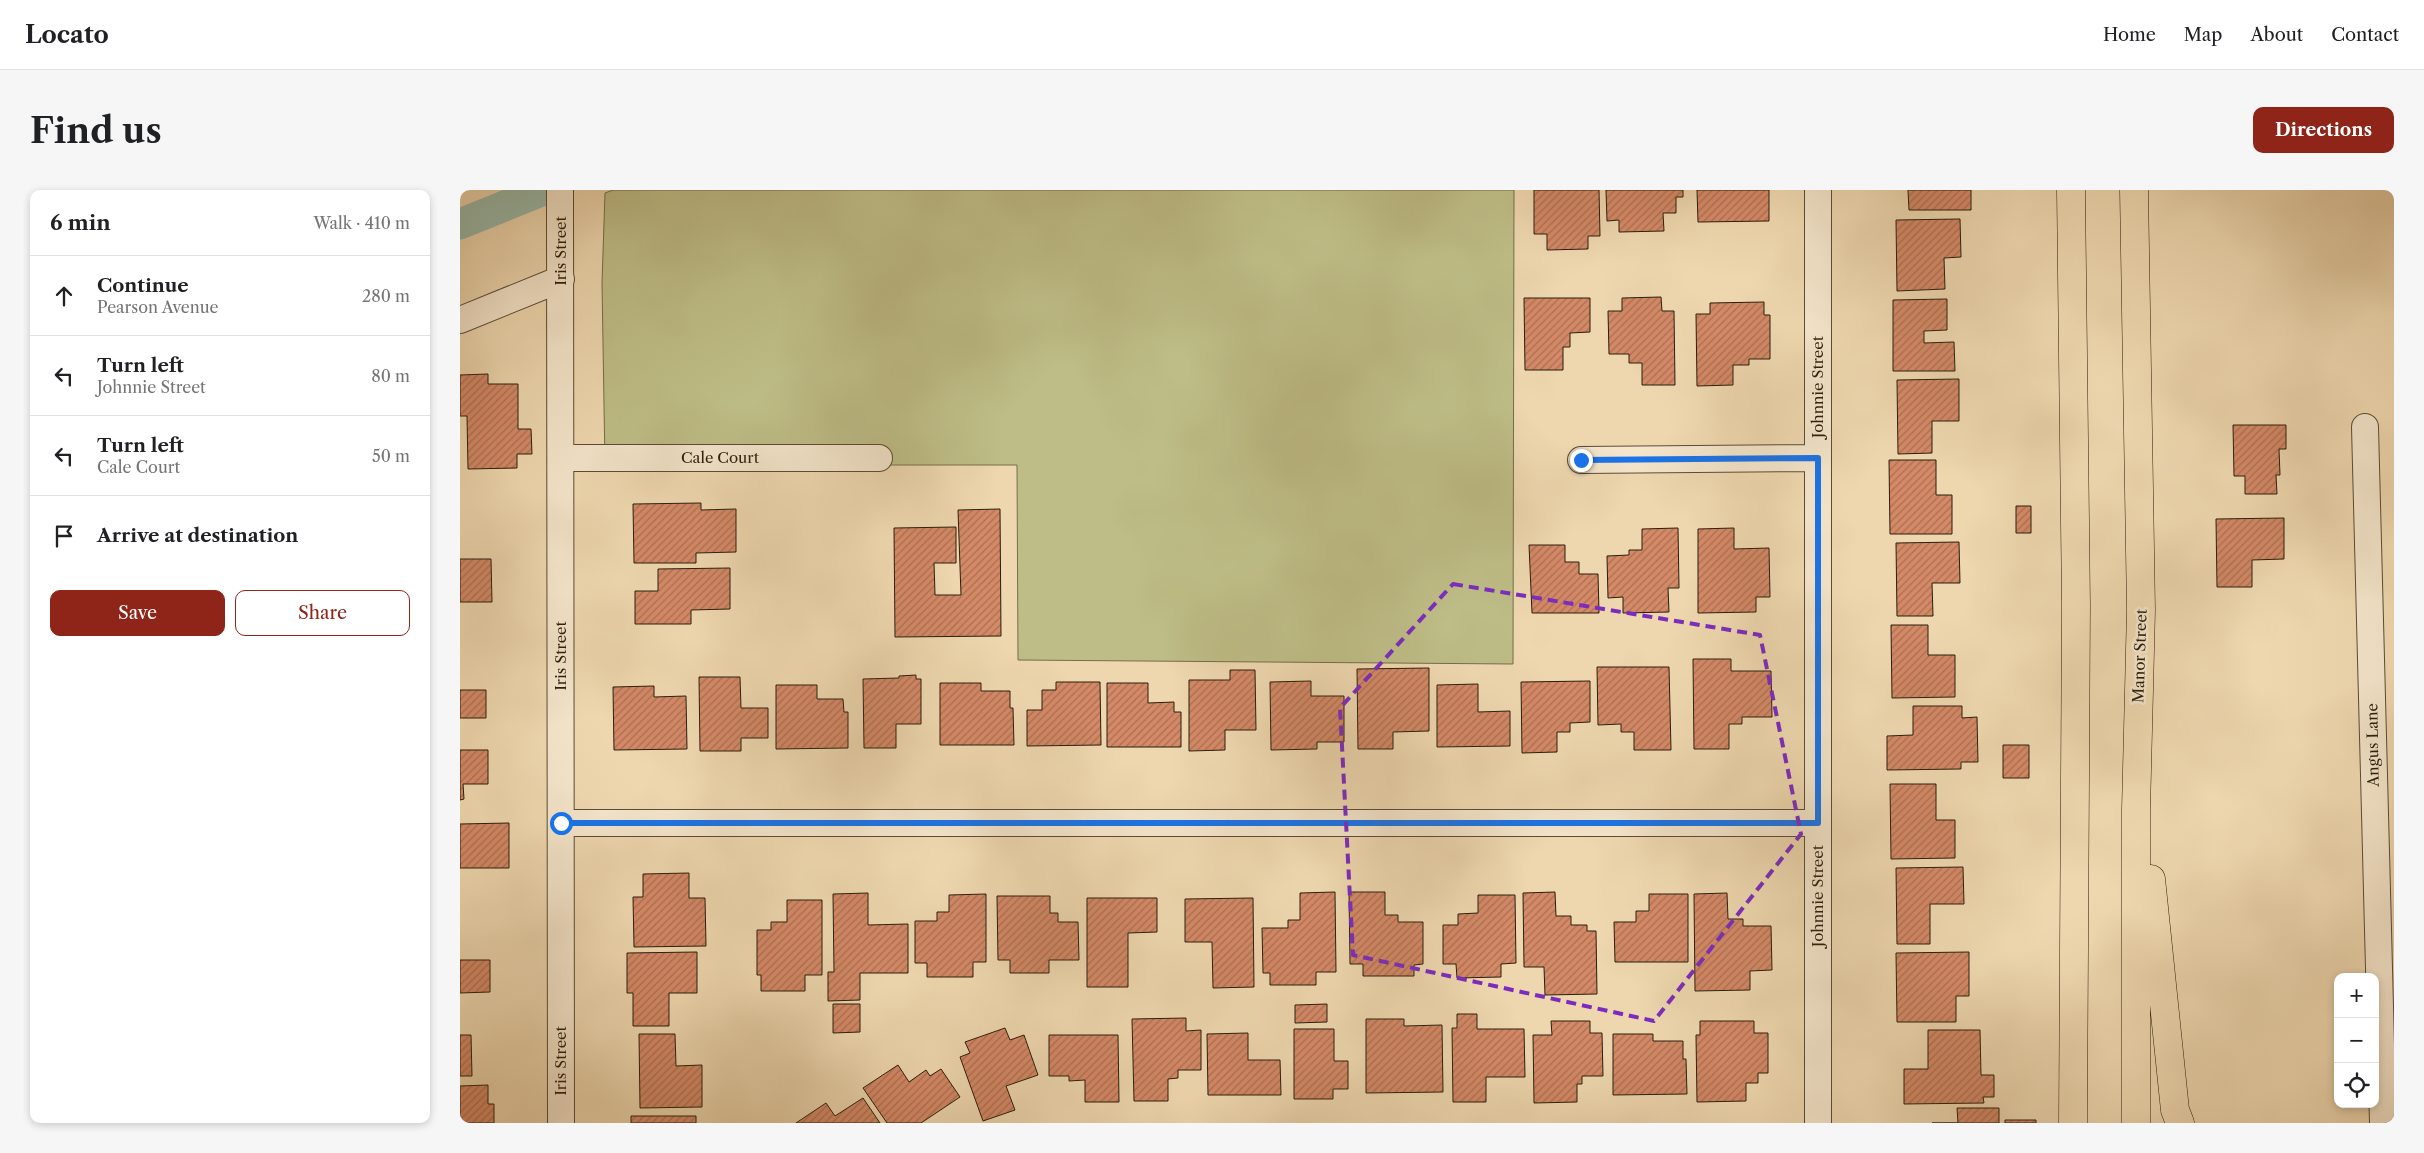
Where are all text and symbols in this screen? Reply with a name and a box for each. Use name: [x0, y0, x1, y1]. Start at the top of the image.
text: Locato: [25, 20, 109, 49]
text: Home: [2103, 24, 2156, 46]
text: Map: [2184, 24, 2222, 46]
text: About: [2250, 24, 2303, 46]
text: Contact: [2331, 24, 2399, 46]
button: Directions: [2253, 107, 2394, 153]
text: Find us: [30, 109, 162, 152]
text: 6 min: [50, 210, 111, 235]
text: Walk · 410 m: [313, 213, 410, 233]
street label: Iris Street: [551, 216, 570, 286]
text: Continue: [97, 274, 189, 297]
icon: ahead: [50, 282, 78, 310]
text: 280 m: [362, 286, 410, 306]
text: Pearson Avenue: [97, 297, 219, 317]
street label: Johnnie Street: [1808, 335, 1827, 440]
text: Turn left: [97, 354, 184, 377]
icon: left: [50, 362, 78, 390]
text: 80 m: [371, 366, 410, 386]
text: Johnnie Street: [97, 377, 206, 397]
text: Turn left: [97, 434, 184, 457]
icon: left: [50, 442, 78, 470]
text: 50 m: [372, 446, 410, 466]
street label: Cale Court: [681, 448, 760, 467]
route end: [1570, 449, 1593, 472]
text: Cale Court: [97, 457, 180, 477]
icon: arrive: [50, 522, 78, 550]
text: Arrive at destination: [97, 524, 298, 547]
button: Save: [50, 590, 225, 636]
button: Share: [235, 590, 410, 636]
street label: Manor Street: [2128, 608, 2151, 703]
street label: Iris Street: [551, 621, 570, 691]
street label: Angus Lane: [2362, 703, 2383, 788]
route start: [550, 812, 573, 835]
street label: Johnnie Street: [1808, 844, 1827, 949]
map controls: [2334, 973, 2379, 1108]
button: +: [2334, 973, 2379, 1018]
button: −: [2334, 1018, 2379, 1063]
street label: Iris Street: [551, 1026, 570, 1096]
button: locate: [2334, 1063, 2379, 1108]

